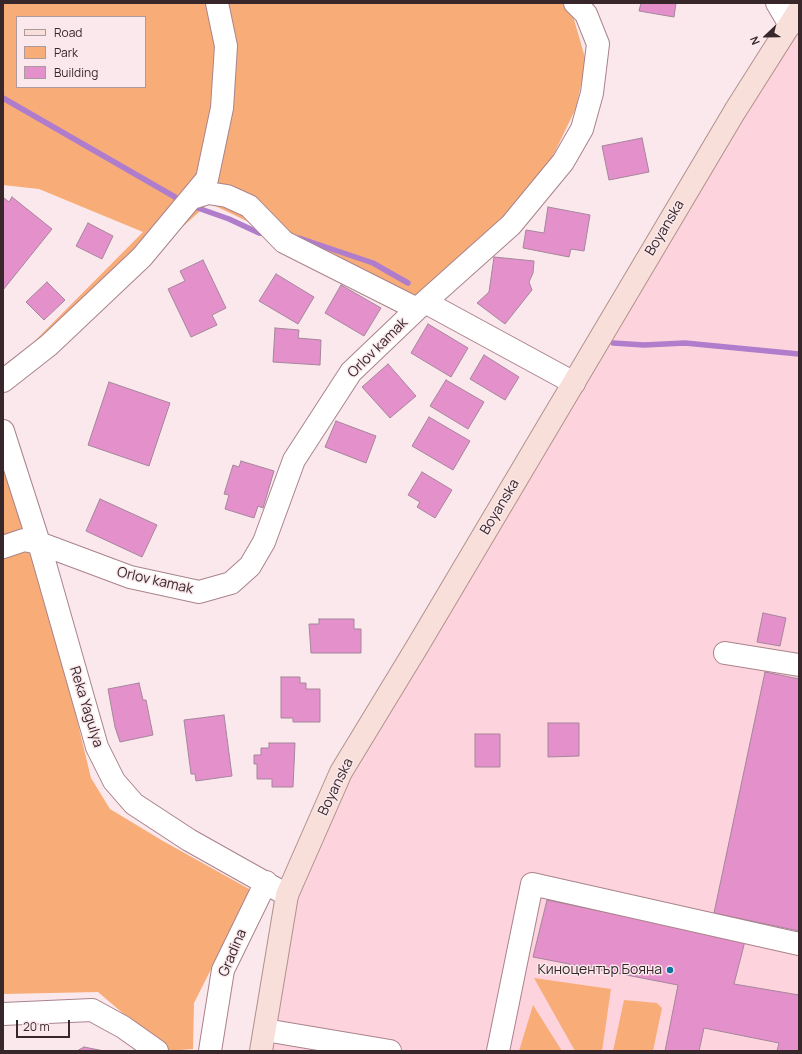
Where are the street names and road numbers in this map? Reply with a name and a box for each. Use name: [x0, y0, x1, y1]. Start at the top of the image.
street label: Boyanska: [642, 197, 688, 259]
street label: Orlov kamak: [345, 315, 411, 381]
street label: Boyanska: [477, 476, 523, 538]
street label: Orlov kamak: [115, 564, 195, 598]
street label: Reka Yagulya: [66, 665, 106, 749]
street label: Boyanska: [315, 756, 357, 818]
street label: Gradina: [215, 927, 251, 979]

